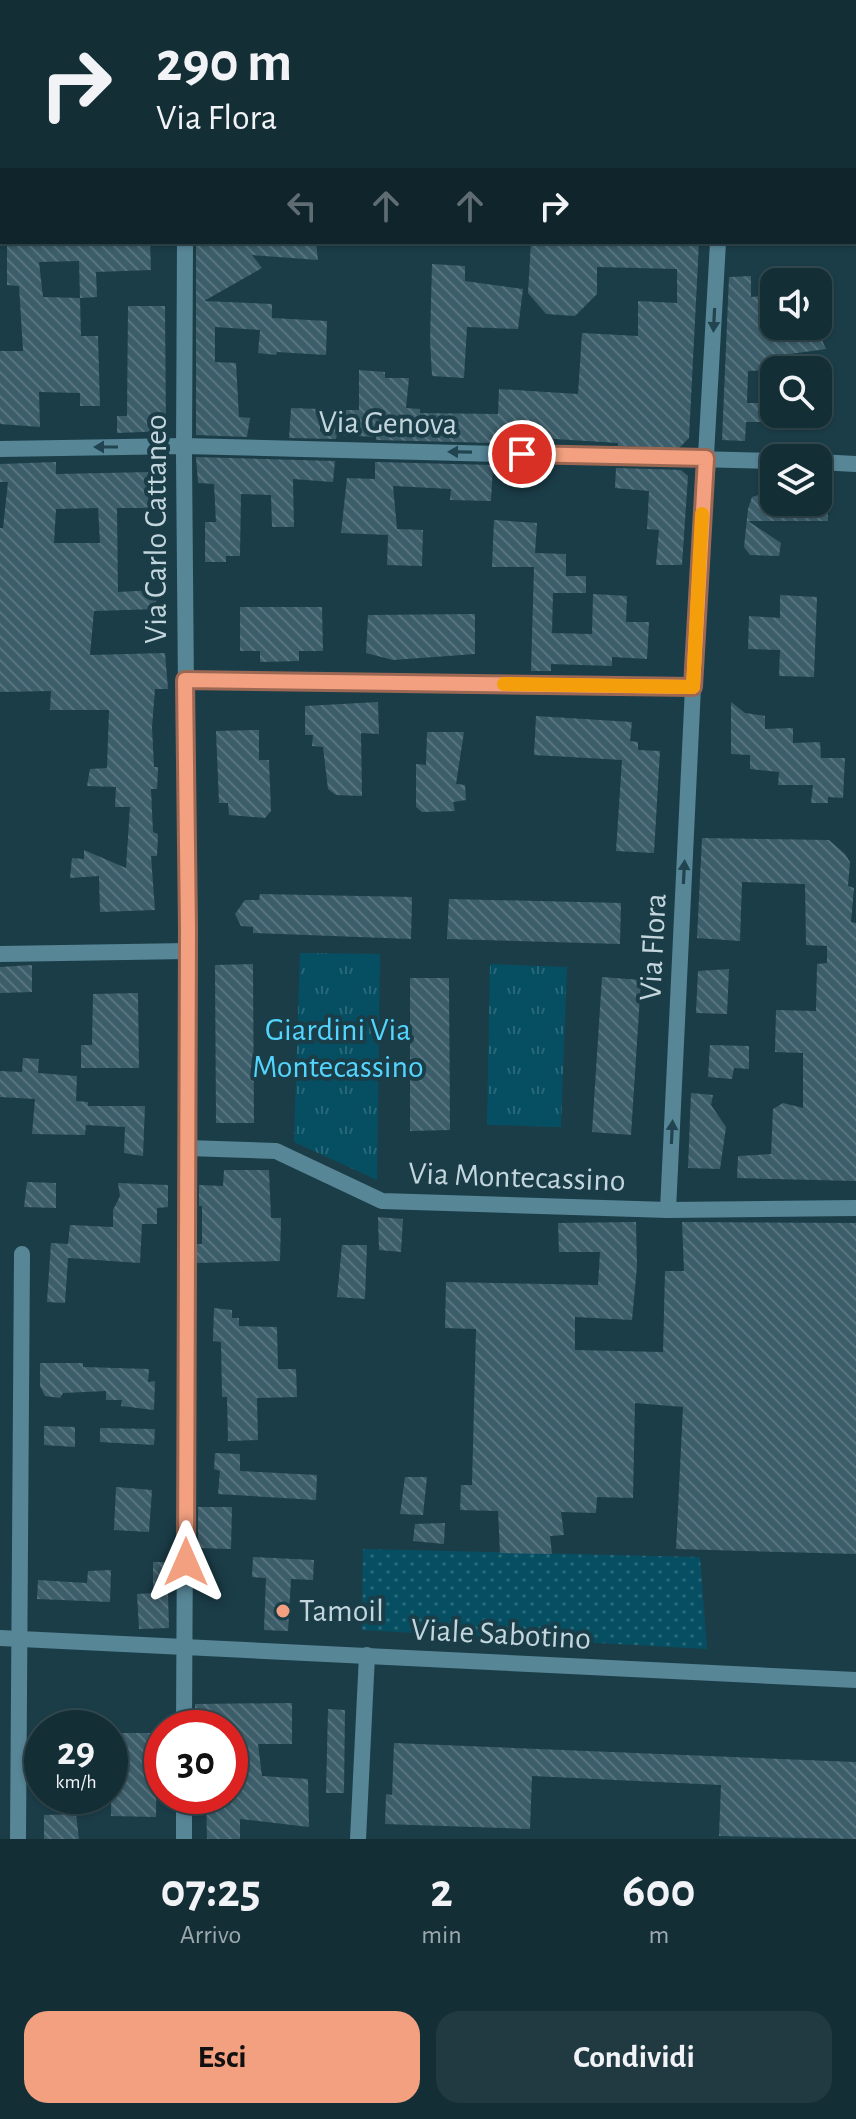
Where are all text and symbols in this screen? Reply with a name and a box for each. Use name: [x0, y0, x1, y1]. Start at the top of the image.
icon: right: [24, 32, 128, 136]
text: 290 m: [156, 35, 292, 91]
text: Via Flora: [156, 100, 277, 136]
icon: left: [280, 184, 324, 228]
icon: ahead: [364, 184, 408, 228]
icon: ahead: [448, 184, 492, 228]
icon: right: [532, 184, 576, 228]
map controls: [760, 268, 832, 516]
button: sound: [760, 268, 832, 340]
one-way arrow: [707, 308, 720, 333]
button: search: [760, 356, 832, 428]
street label: Via Genova: [318, 406, 458, 440]
street label: Via Carlo Cattaneo: [140, 414, 172, 644]
pin: [488, 420, 556, 488]
icon: arrive: [500, 432, 544, 476]
one-way arrow: [93, 441, 118, 453]
button: layers: [760, 444, 832, 516]
one-way arrow: [447, 446, 472, 459]
one-way arrow: [678, 859, 691, 884]
street label: Via Flora: [634, 892, 672, 1002]
park label: Giardini Via Montecassino: [252, 1014, 424, 1083]
one-way arrow: [666, 1119, 679, 1144]
street label: Via Montecassino: [408, 1157, 626, 1197]
position arrow: [144, 1520, 228, 1604]
place label: Tamoil: [299, 1595, 384, 1627]
marker: Tamoil: [274, 1602, 292, 1620]
street label: Viale Sabotino: [410, 1613, 592, 1655]
speed limit sign: 30: [144, 1710, 248, 1814]
text: 29: [57, 1732, 95, 1772]
text: km/h: [55, 1772, 97, 1792]
text: 07:25: [161, 1868, 261, 1916]
text: 2: [430, 1868, 453, 1916]
text: 600: [622, 1868, 695, 1916]
text: Arrivo: [180, 1922, 241, 1948]
text: min: [421, 1922, 462, 1948]
text: m: [648, 1922, 669, 1948]
button: Esci: [24, 2011, 420, 2103]
button: Condividi: [436, 2011, 832, 2103]

